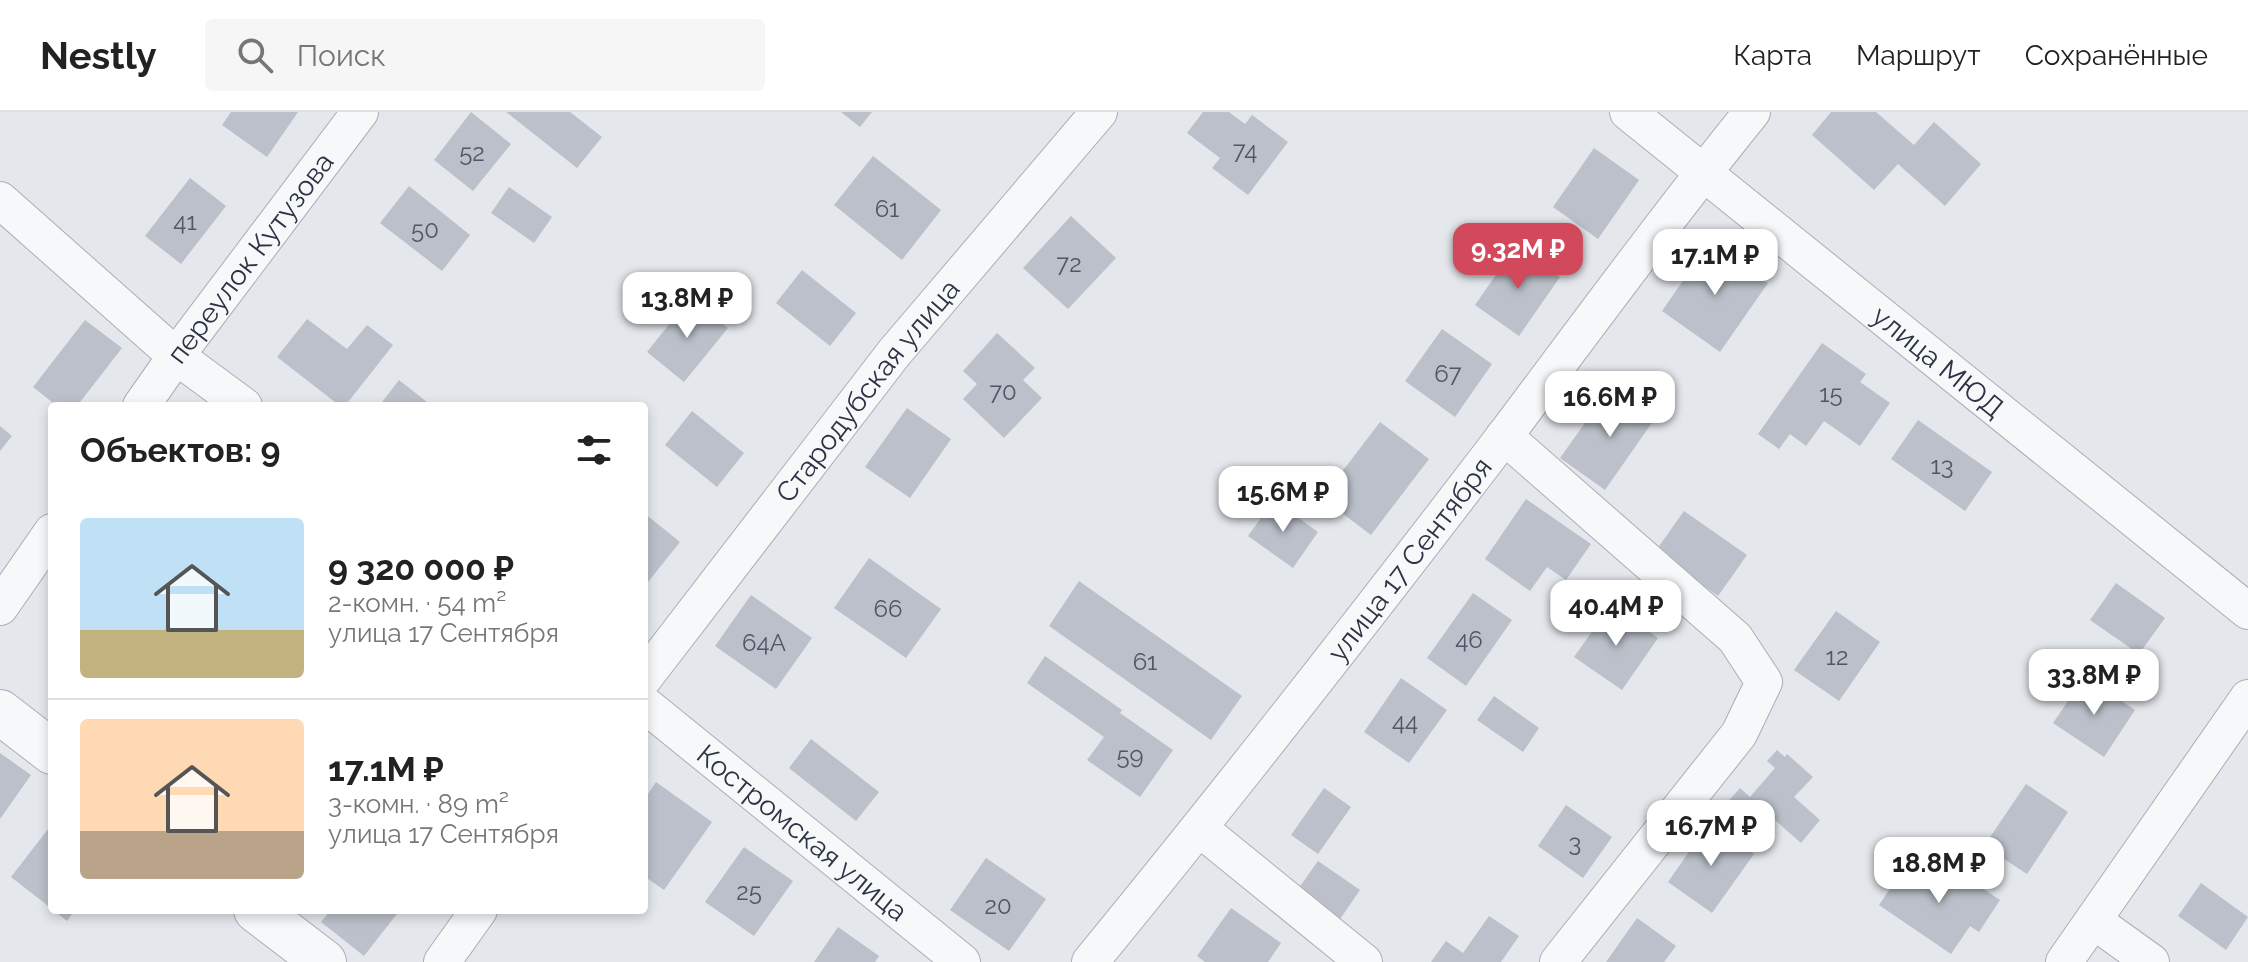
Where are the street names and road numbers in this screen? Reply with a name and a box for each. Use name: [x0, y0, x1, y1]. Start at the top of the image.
street label: переулок Кутузова: [160, 146, 340, 370]
street label: Стародубская улица: [769, 272, 966, 509]
street label: улица МЮД: [1866, 299, 2010, 424]
street label: улица 17 Сентября: [1320, 451, 1499, 668]
street label: Костромская улица: [691, 737, 914, 928]

